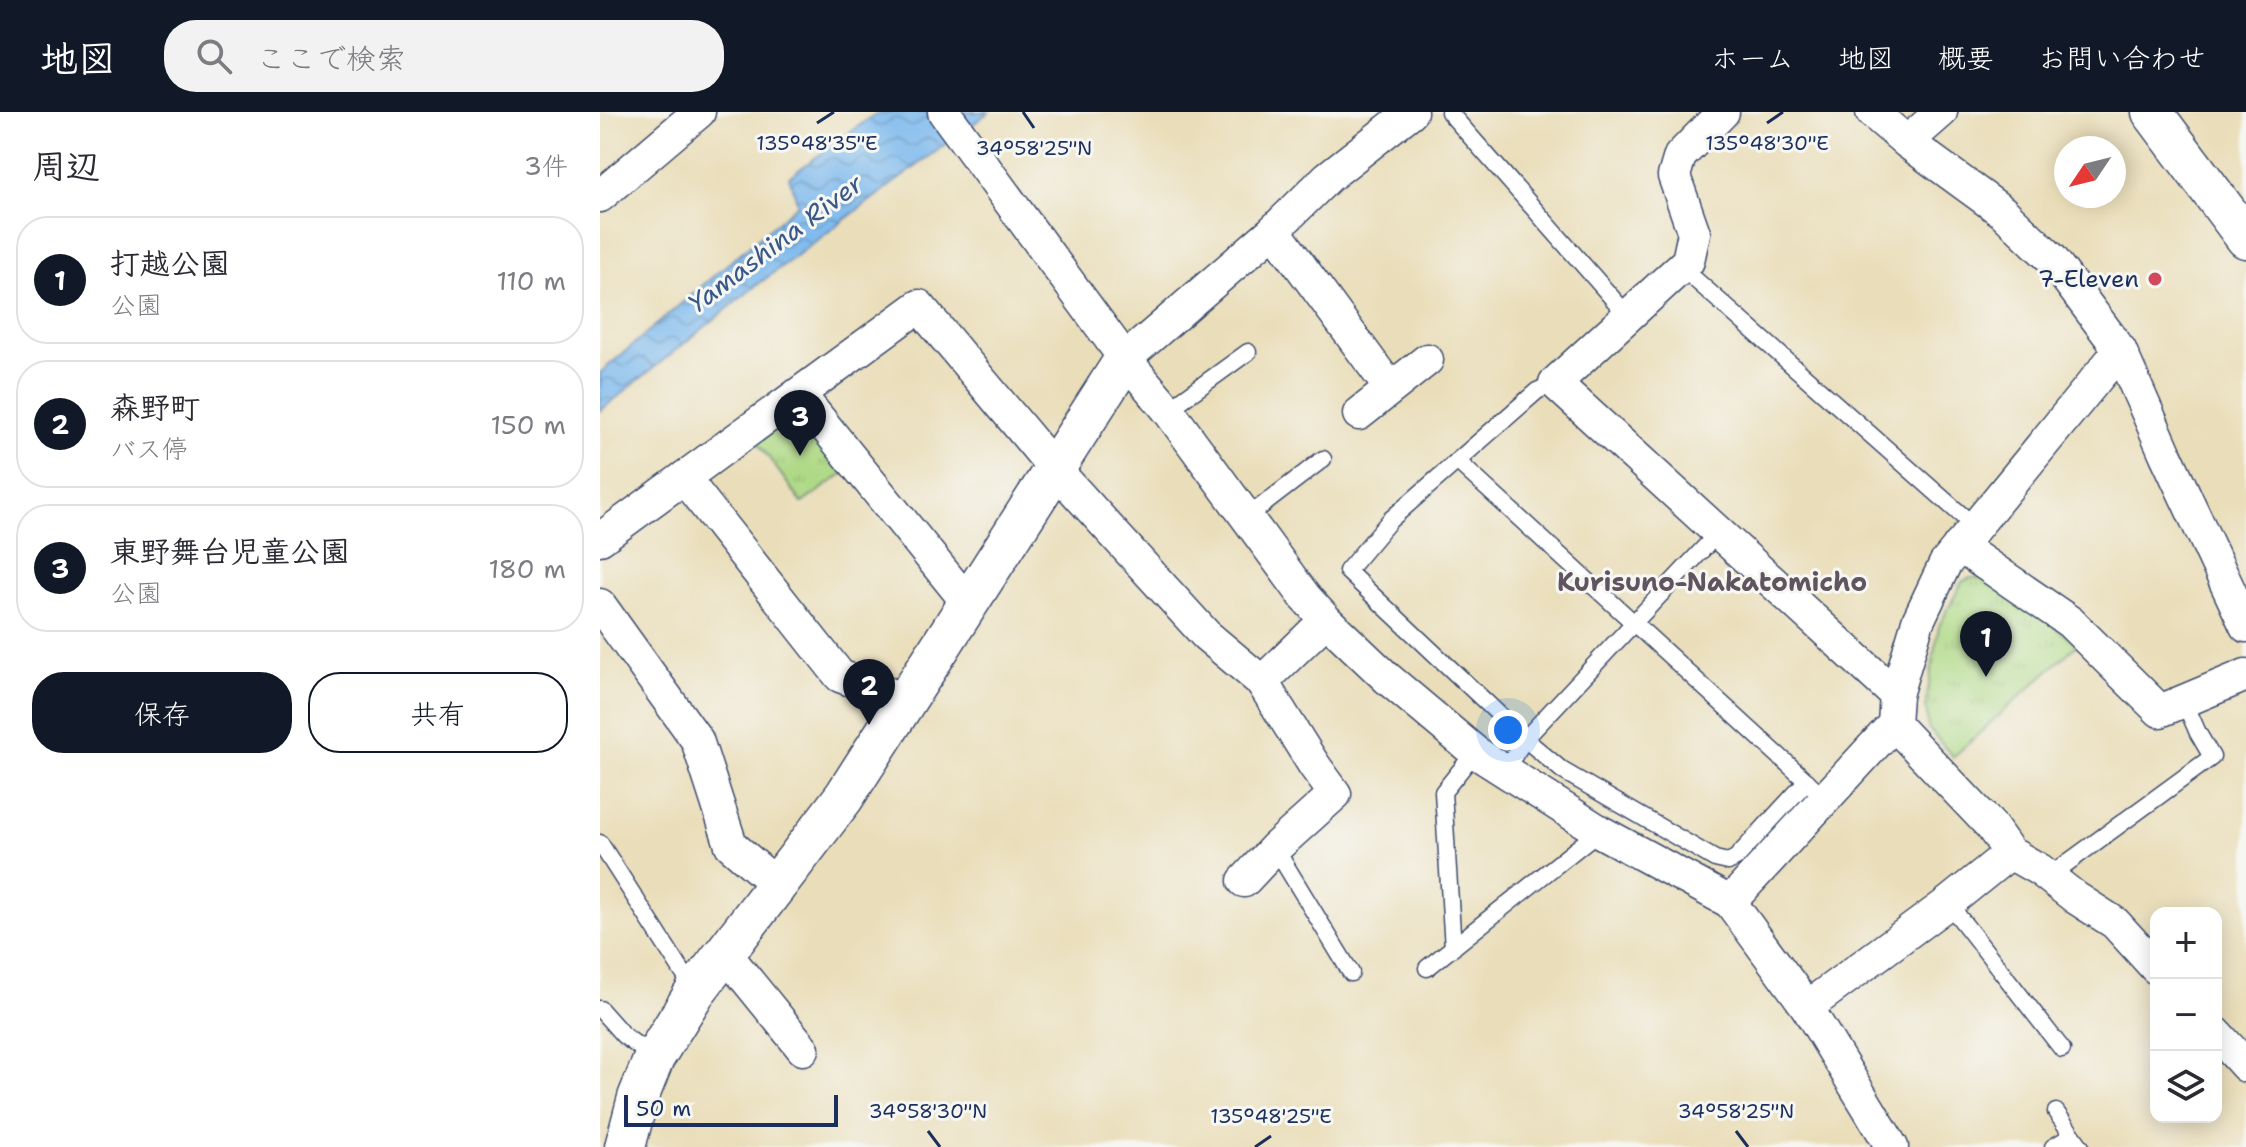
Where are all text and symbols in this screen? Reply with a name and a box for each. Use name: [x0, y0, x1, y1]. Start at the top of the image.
search box: [164, 20, 724, 92]
text: 地図: [40, 33, 116, 84]
icon: search: [192, 34, 236, 78]
text: ここで検索: [256, 38, 406, 79]
text: ホーム: [1711, 39, 1794, 77]
text: 地図: [1838, 39, 1894, 77]
text: 概要: [1938, 39, 1994, 77]
text: お問い合わせ: [2038, 39, 2206, 77]
text: 135°48'35"E: [756, 130, 878, 156]
text: 135°48'30"E: [1705, 130, 1829, 156]
text: 34°58'25"N: [976, 135, 1092, 161]
north arrow: [2054, 136, 2126, 208]
text: 周辺: [32, 143, 100, 189]
text: 3件: [524, 148, 568, 183]
water label: Yamashina River: [680, 165, 870, 320]
text: 打越公園: [110, 243, 230, 284]
text: 1: [54, 263, 66, 298]
text: 110 m: [496, 263, 566, 298]
place label: 7-Eleven: [2038, 263, 2139, 295]
marker: 7-Eleven: [2146, 270, 2164, 288]
text: 公園: [110, 287, 162, 322]
text: 森野町: [110, 387, 200, 428]
pin: 3: [774, 390, 826, 456]
text: 2: [51, 407, 69, 442]
text: 150 m: [490, 407, 566, 442]
text: バス停: [110, 431, 188, 466]
text: 東野舞台児童公園: [110, 531, 350, 572]
text: 3: [51, 551, 69, 586]
text: 180 m: [488, 551, 566, 586]
district label: Kurisuno-Nakatomicho: [1557, 564, 1867, 599]
text: 公園: [110, 575, 162, 610]
pin: 1: [1960, 611, 2012, 677]
pin: 2: [843, 659, 895, 725]
button: 保存: [32, 672, 292, 753]
button: 共有: [308, 672, 568, 753]
your location: [1488, 710, 1528, 750]
map controls: [2150, 907, 2222, 1123]
button: +: [2150, 907, 2222, 979]
button: −: [2150, 979, 2222, 1051]
button: layers: [2150, 1051, 2222, 1123]
scale bar: [624, 1091, 838, 1127]
text: 50 m: [636, 1094, 691, 1123]
text: 34°58'30"N: [869, 1098, 987, 1124]
text: 34°58'25"N: [1678, 1098, 1794, 1124]
text: 135°48'25"E: [1210, 1103, 1332, 1129]

